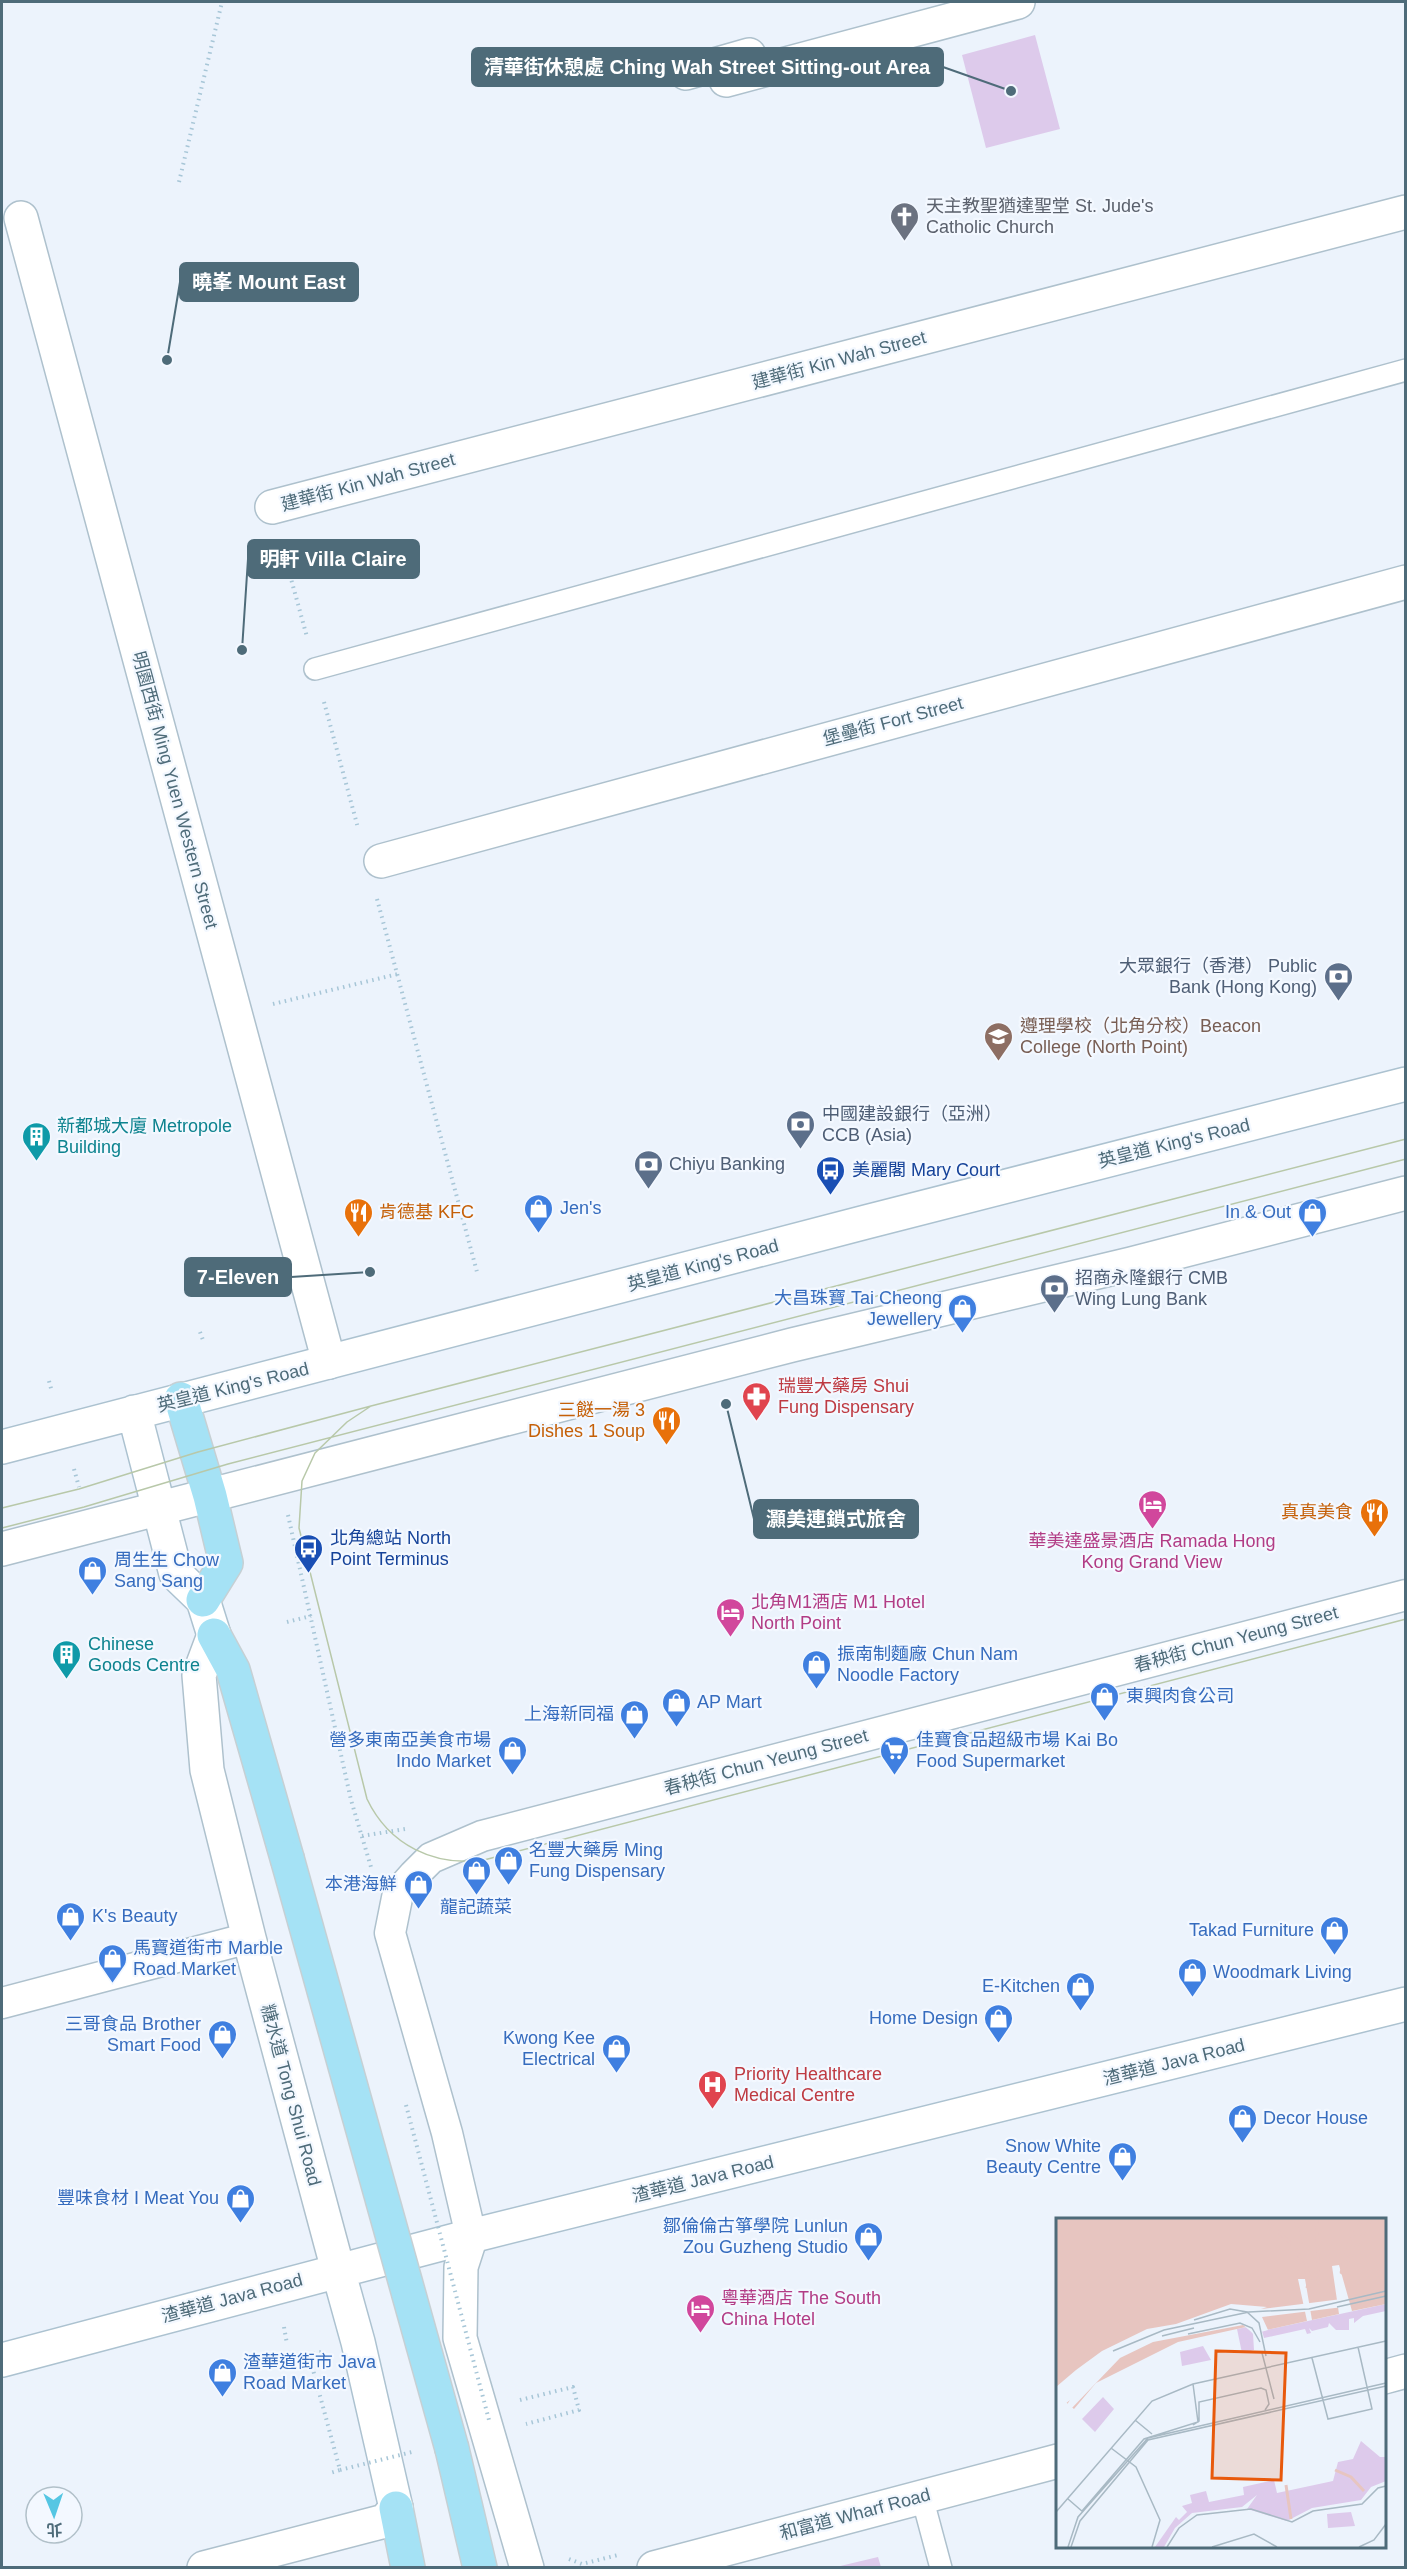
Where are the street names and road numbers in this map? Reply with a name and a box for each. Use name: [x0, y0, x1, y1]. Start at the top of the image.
street label: 建華街 Kin Wah Street: [750, 327, 928, 393]
street label: 建華街 Kin Wah Street: [279, 449, 457, 515]
street label: 明園西街 Ming Yuen Western Street: [128, 649, 222, 931]
street label: 堡壘街 Fort Street: [821, 693, 965, 749]
street label: 英皇道 King's Road: [1096, 1114, 1252, 1172]
street label: 英皇道 King's Road: [625, 1235, 781, 1295]
street label: 英皇道 King's Road: [155, 1358, 311, 1416]
street label: 春秧街 Chun Yeung Street: [1132, 1602, 1340, 1676]
street label: 春秧街 Chun Yeung Street: [662, 1725, 870, 1799]
street label: 糖水道 Tong Shui Road: [257, 2002, 325, 2188]
street label: 渣華道 Java Road: [1101, 2035, 1247, 2089]
street label: 渣華道 Java Road: [630, 2152, 776, 2206]
street label: 渣華道 Java Road: [159, 2270, 305, 2326]
street label: 和富道 Wharf Road: [778, 2484, 932, 2544]

